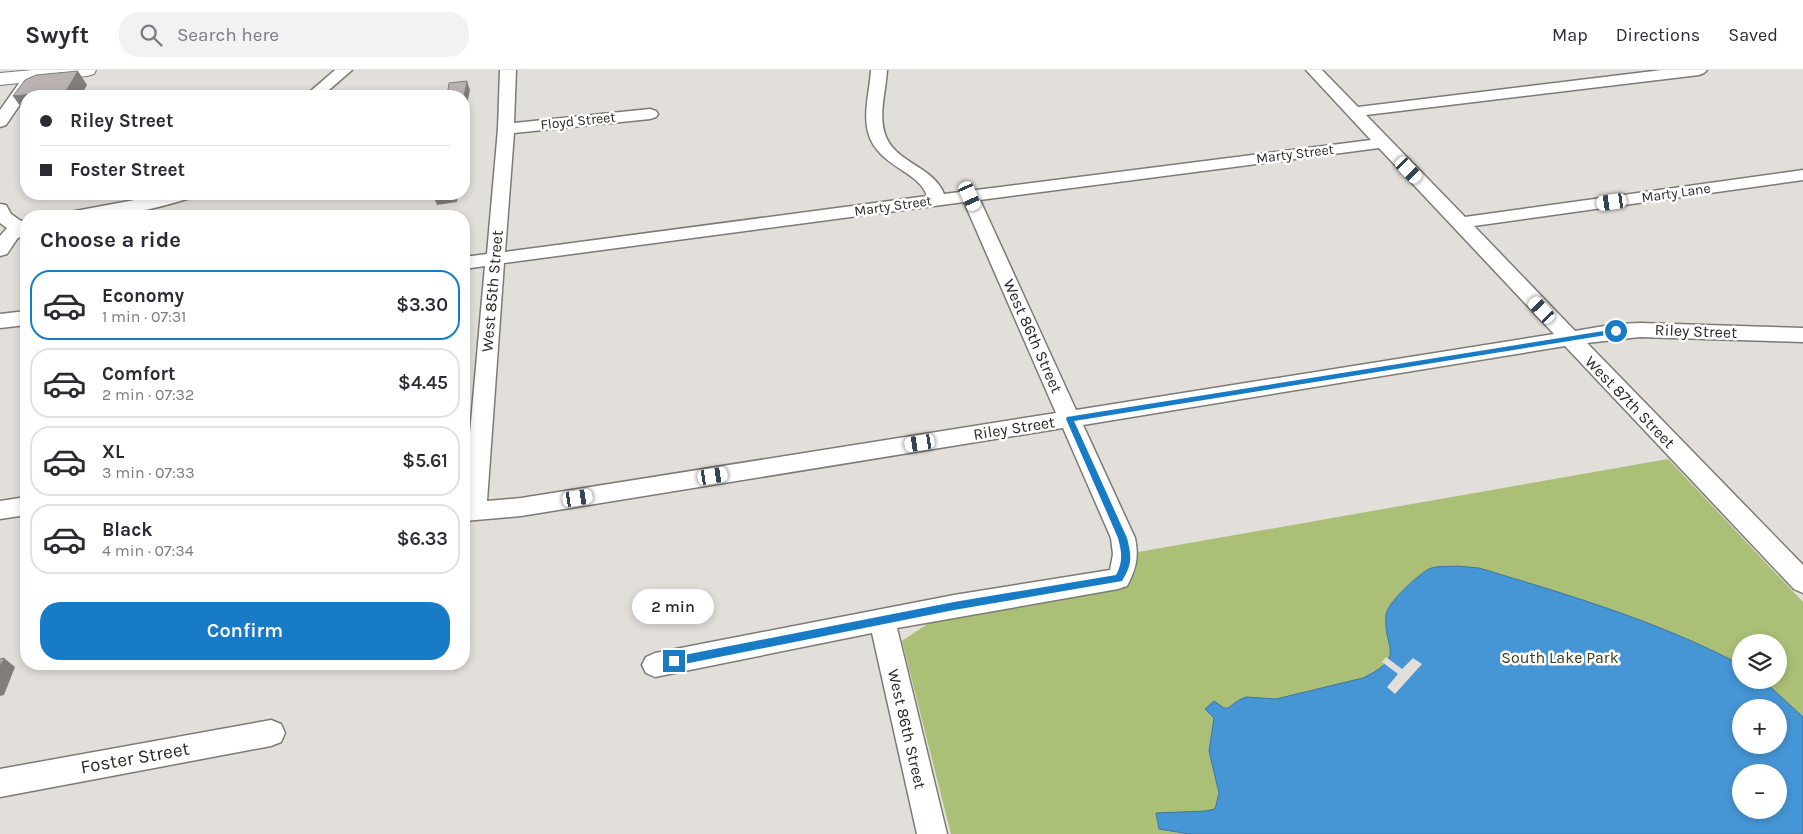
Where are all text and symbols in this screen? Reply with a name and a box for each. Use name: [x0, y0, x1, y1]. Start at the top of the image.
search box: [119, 12, 469, 57]
text: Swyft: [25, 21, 89, 49]
icon: search: [137, 21, 165, 49]
text: Search here: [177, 24, 279, 46]
text: Map: [1552, 24, 1588, 46]
text: Directions: [1616, 24, 1700, 46]
text: Saved: [1728, 24, 1778, 46]
street label: Floyd Street: [540, 109, 616, 133]
text: Riley Street: [70, 110, 173, 132]
street label: Marty Street: [1255, 141, 1335, 167]
car: [1393, 154, 1424, 186]
text: Foster Street: [70, 159, 185, 181]
car: [957, 179, 982, 213]
street label: Marty Lane: [1640, 180, 1712, 206]
street label: Marty Street: [853, 192, 933, 220]
car: [1596, 192, 1627, 212]
text: Choose a ride: [40, 227, 181, 253]
street label: West 85th Street: [477, 229, 507, 353]
street label: West 86th Street: [999, 276, 1067, 396]
icon: car: [42, 283, 87, 328]
text: Economy: [102, 285, 184, 307]
text: $3.30: [396, 294, 448, 316]
car: [1526, 294, 1557, 326]
text: 1 min · 07:31: [102, 307, 186, 326]
route start: [1605, 320, 1627, 342]
street label: Riley Street: [1654, 320, 1738, 342]
street label: West 87th Street: [1581, 352, 1679, 452]
icon: car: [42, 361, 87, 406]
text: Comfort: [102, 363, 176, 385]
text: $4.45: [398, 372, 448, 394]
text: 2 min · 07:32: [102, 385, 194, 404]
street label: Riley Street: [972, 412, 1056, 444]
car: [904, 433, 935, 453]
icon: car: [42, 439, 87, 484]
text: XL: [102, 441, 124, 463]
text: $5.61: [402, 450, 448, 472]
text: 3 min · 07:33: [102, 463, 195, 482]
car: [697, 466, 728, 486]
car: [562, 488, 593, 508]
icon: car: [42, 517, 87, 562]
text: Black: [102, 519, 153, 541]
text: $6.33: [397, 528, 448, 550]
text: 4 min · 07:34: [102, 541, 194, 560]
callout: 2 min: [633, 588, 715, 624]
text: 2 min: [651, 597, 695, 616]
button: Confirm: [40, 602, 450, 660]
map controls: [1732, 634, 1787, 819]
button: layers: [1732, 634, 1787, 689]
park label: South Lake Park: [1501, 648, 1619, 667]
route end: [663, 650, 685, 672]
street label: West 86th Street: [884, 667, 930, 791]
button: +: [1732, 699, 1787, 754]
street label: Foster Street: [79, 738, 191, 778]
button: −: [1732, 764, 1787, 819]

